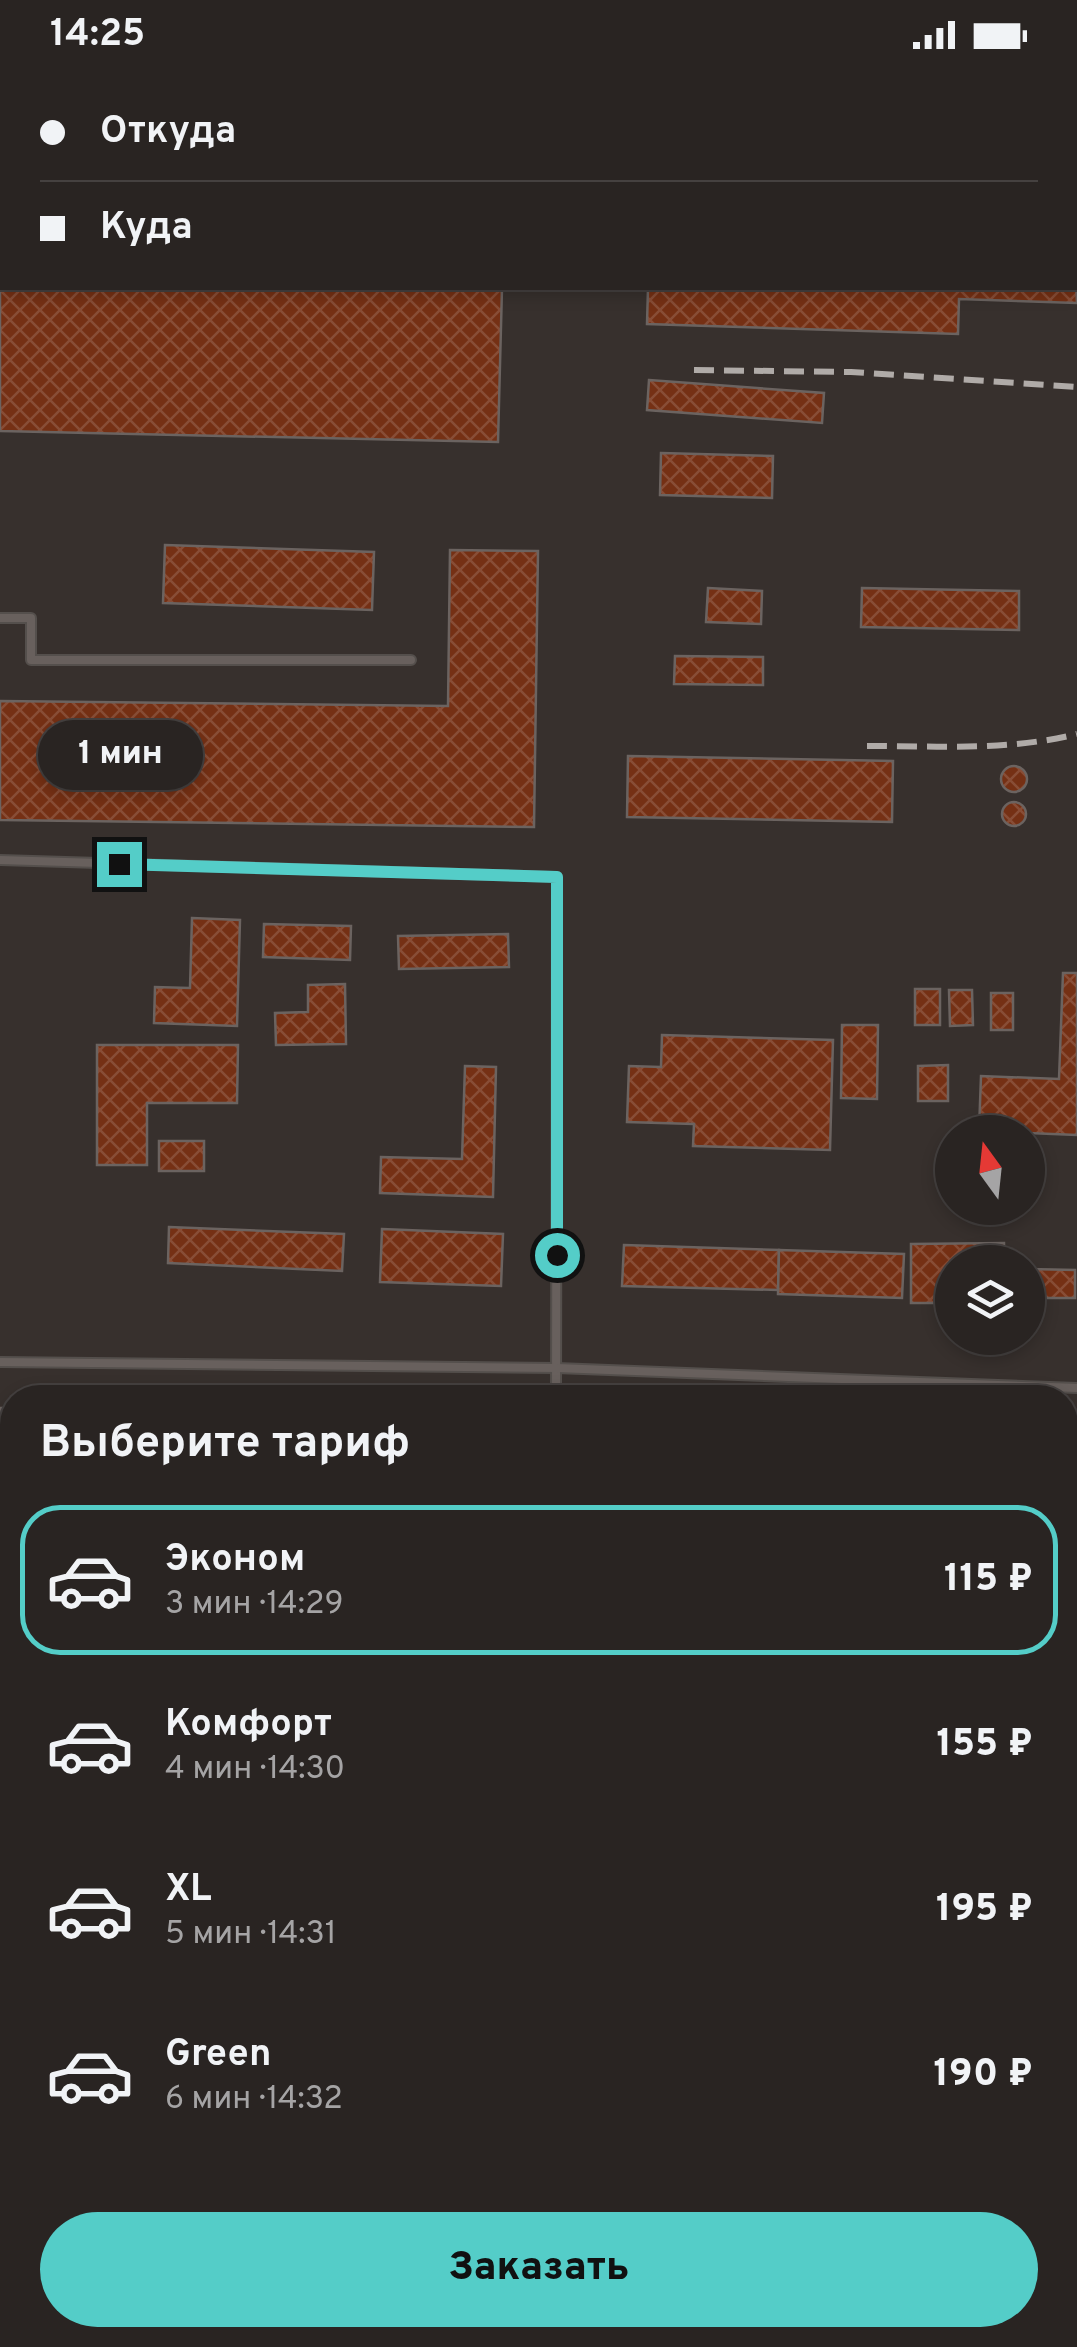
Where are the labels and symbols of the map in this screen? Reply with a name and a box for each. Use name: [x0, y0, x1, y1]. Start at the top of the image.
callout: 1 мин: [36, 719, 202, 789]
route end: [97, 842, 142, 887]
north arrow: [935, 1115, 1045, 1225]
route start: [535, 1233, 580, 1278]

